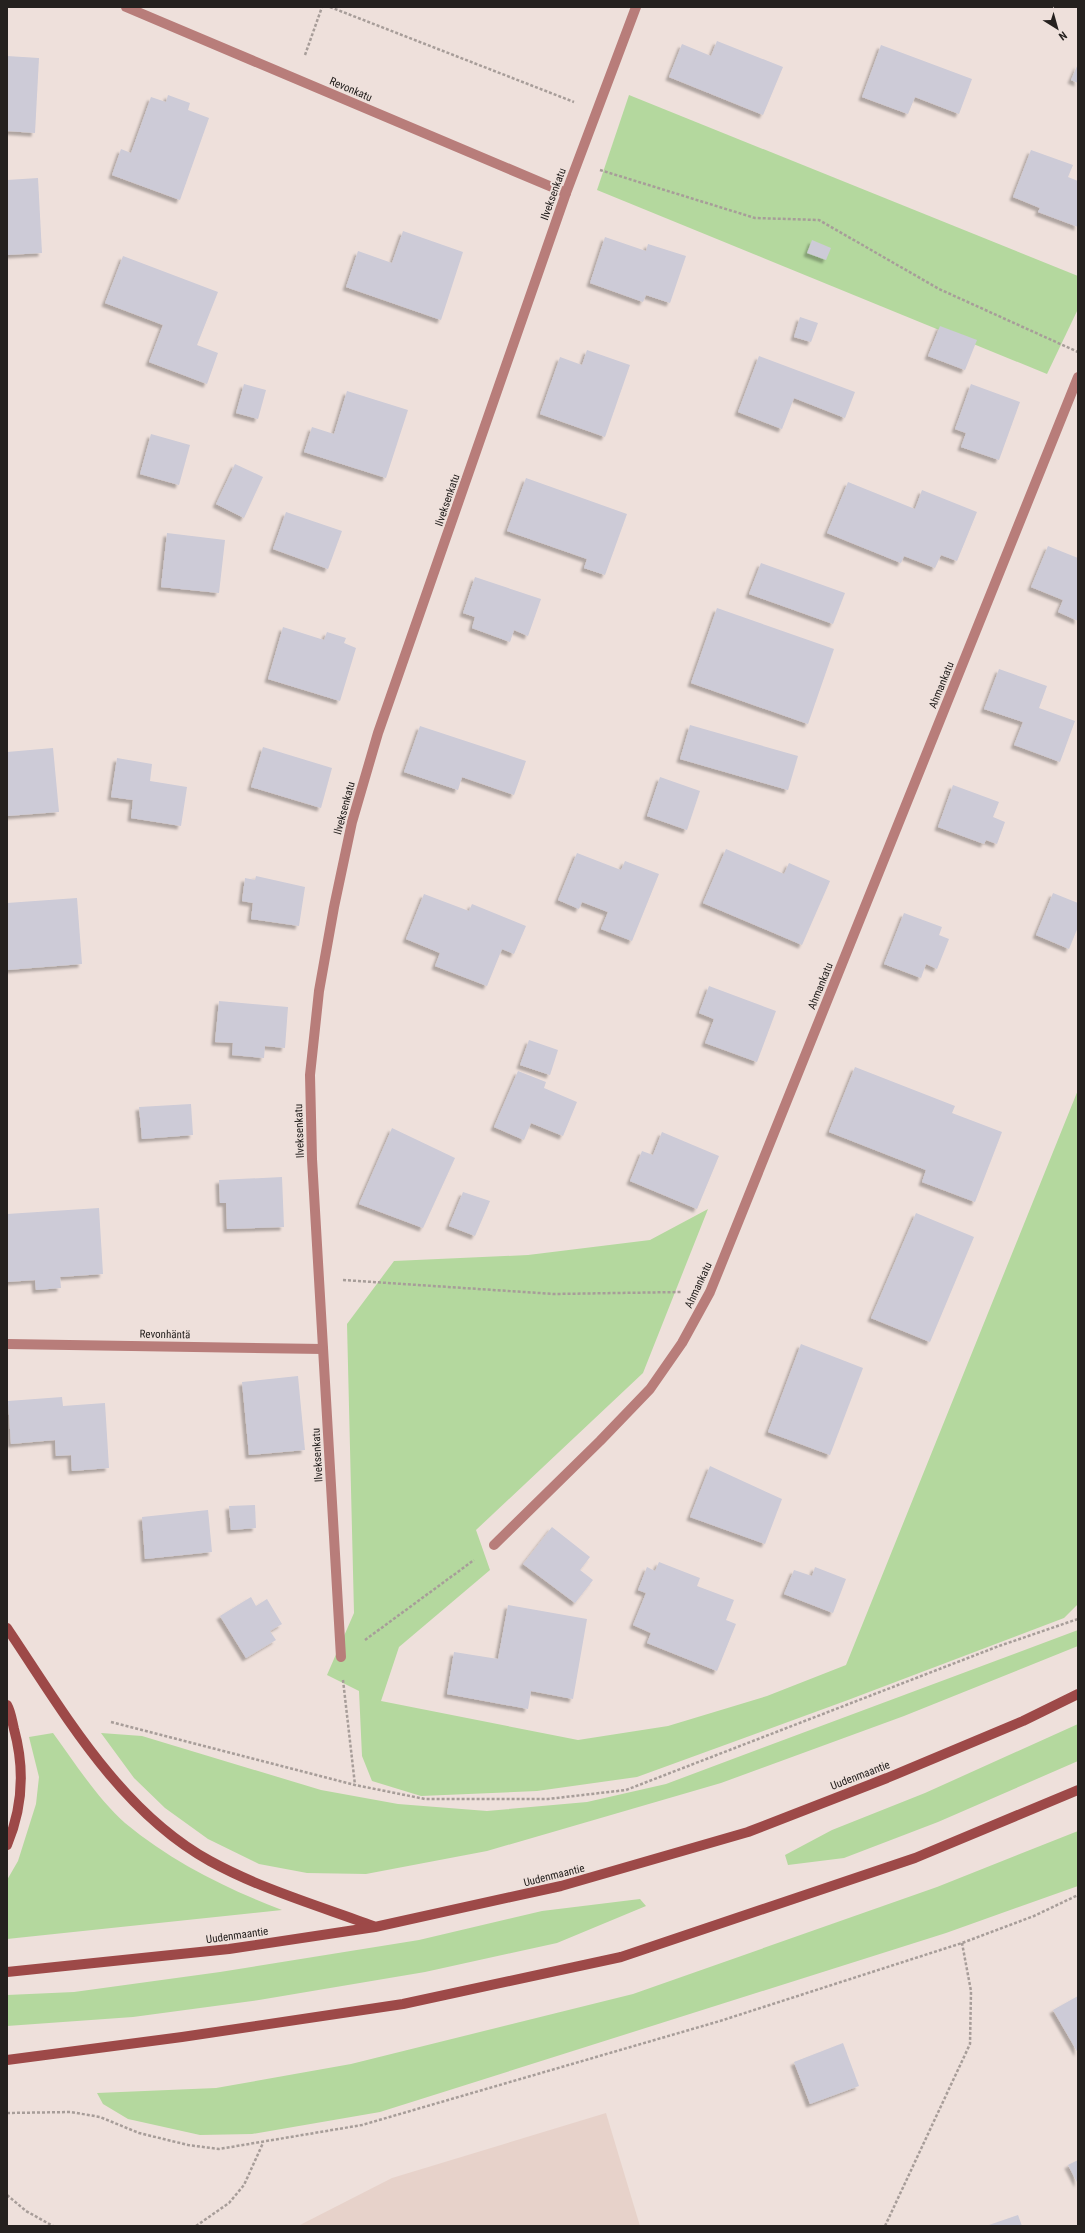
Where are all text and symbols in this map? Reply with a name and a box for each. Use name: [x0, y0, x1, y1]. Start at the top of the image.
north arrow: [1037, 8, 1077, 48]
text: N: [1056, 28, 1069, 43]
street label: Revonkatu: [327, 75, 374, 104]
street label: Ilveksenkatu: [538, 166, 569, 222]
street label: Ilveksenkatu: [432, 472, 462, 528]
street label: Ahmankatu: [926, 660, 957, 710]
street label: Ilveksenkatu: [331, 780, 358, 836]
street label: Ahmankatu: [805, 961, 836, 1011]
street label: Ilveksenkatu: [292, 1104, 307, 1158]
street label: Ahmankatu: [682, 1260, 715, 1310]
street label: Revonhäntä: [139, 1328, 191, 1341]
street label: Ilveksenkatu: [310, 1428, 325, 1482]
street label: Uudenmaantie: [829, 1758, 892, 1793]
street label: Uudenmaantie: [522, 1862, 586, 1889]
street label: Uudenmaantie: [205, 1925, 269, 1946]

